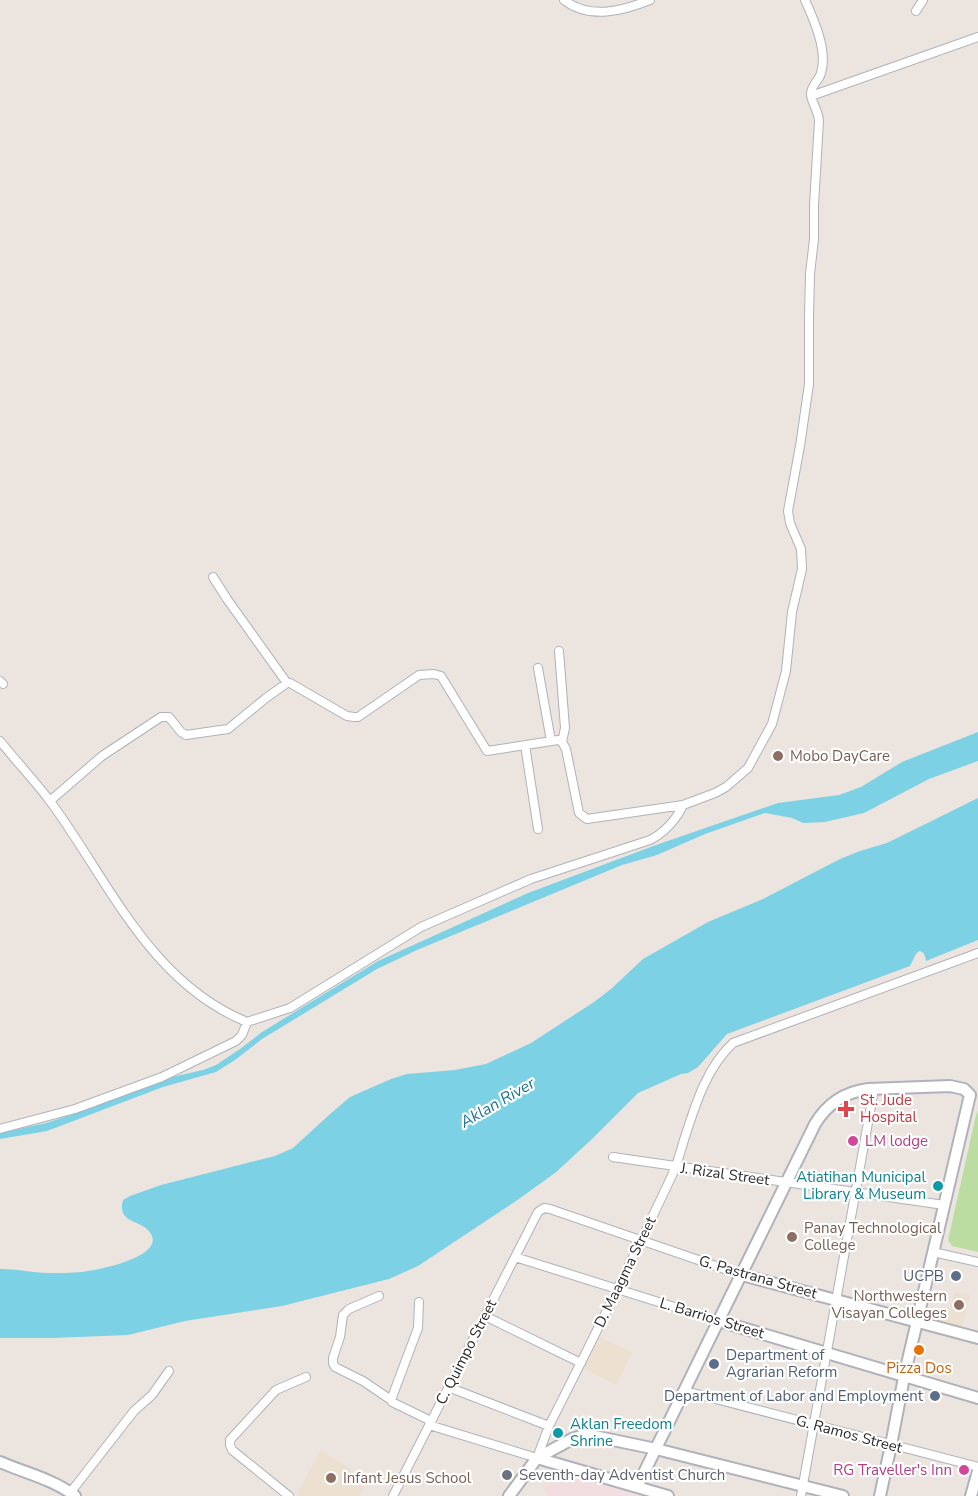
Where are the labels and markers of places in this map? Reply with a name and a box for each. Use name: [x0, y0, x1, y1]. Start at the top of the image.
place label: Mobo DayCare: [790, 746, 890, 766]
marker: Mobo DayCare: [771, 749, 785, 763]
place label: St. Jude Hospital: [860, 1090, 917, 1127]
marker: St. Jude Hospital: [837, 1100, 855, 1118]
place label: LM lodge: [865, 1131, 928, 1151]
marker: LM lodge: [846, 1134, 860, 1148]
place label: Atiatihan Municipal Library & Museum: [796, 1167, 927, 1204]
marker: Atiatihan Municipal Library & Museum: [931, 1179, 945, 1193]
place label: Panay Technological College: [804, 1218, 942, 1255]
marker: Panay Technological College: [785, 1230, 799, 1244]
place label: UCPB: [903, 1266, 944, 1286]
marker: UCPB: [949, 1269, 963, 1283]
place label: Northwestern Visayan Colleges: [831, 1286, 947, 1323]
marker: Northwestern Visayan Colleges: [952, 1298, 966, 1312]
marker: Pizza Dos: [912, 1343, 926, 1357]
place label: Department of Agrarian Reform: [726, 1345, 837, 1382]
marker: Department of Agrarian Reform: [707, 1357, 721, 1371]
place label: Pizza Dos: [886, 1358, 952, 1378]
place label: Department of Labor and Employment: [664, 1386, 924, 1406]
marker: Department of Labor and Employment: [928, 1389, 942, 1403]
place label: Aklan Freedom Shrine: [570, 1414, 672, 1451]
marker: Aklan Freedom Shrine: [551, 1426, 565, 1440]
place label: RG Traveller's Inn: [833, 1460, 952, 1480]
marker: RG Traveller's Inn: [957, 1463, 971, 1477]
place label: Seventh-day Adventist Church: [519, 1465, 725, 1485]
place label: Infant Jesus School: [343, 1468, 472, 1488]
marker: Seventh-day Adventist Church: [500, 1468, 514, 1482]
marker: Infant Jesus School: [324, 1471, 338, 1485]

